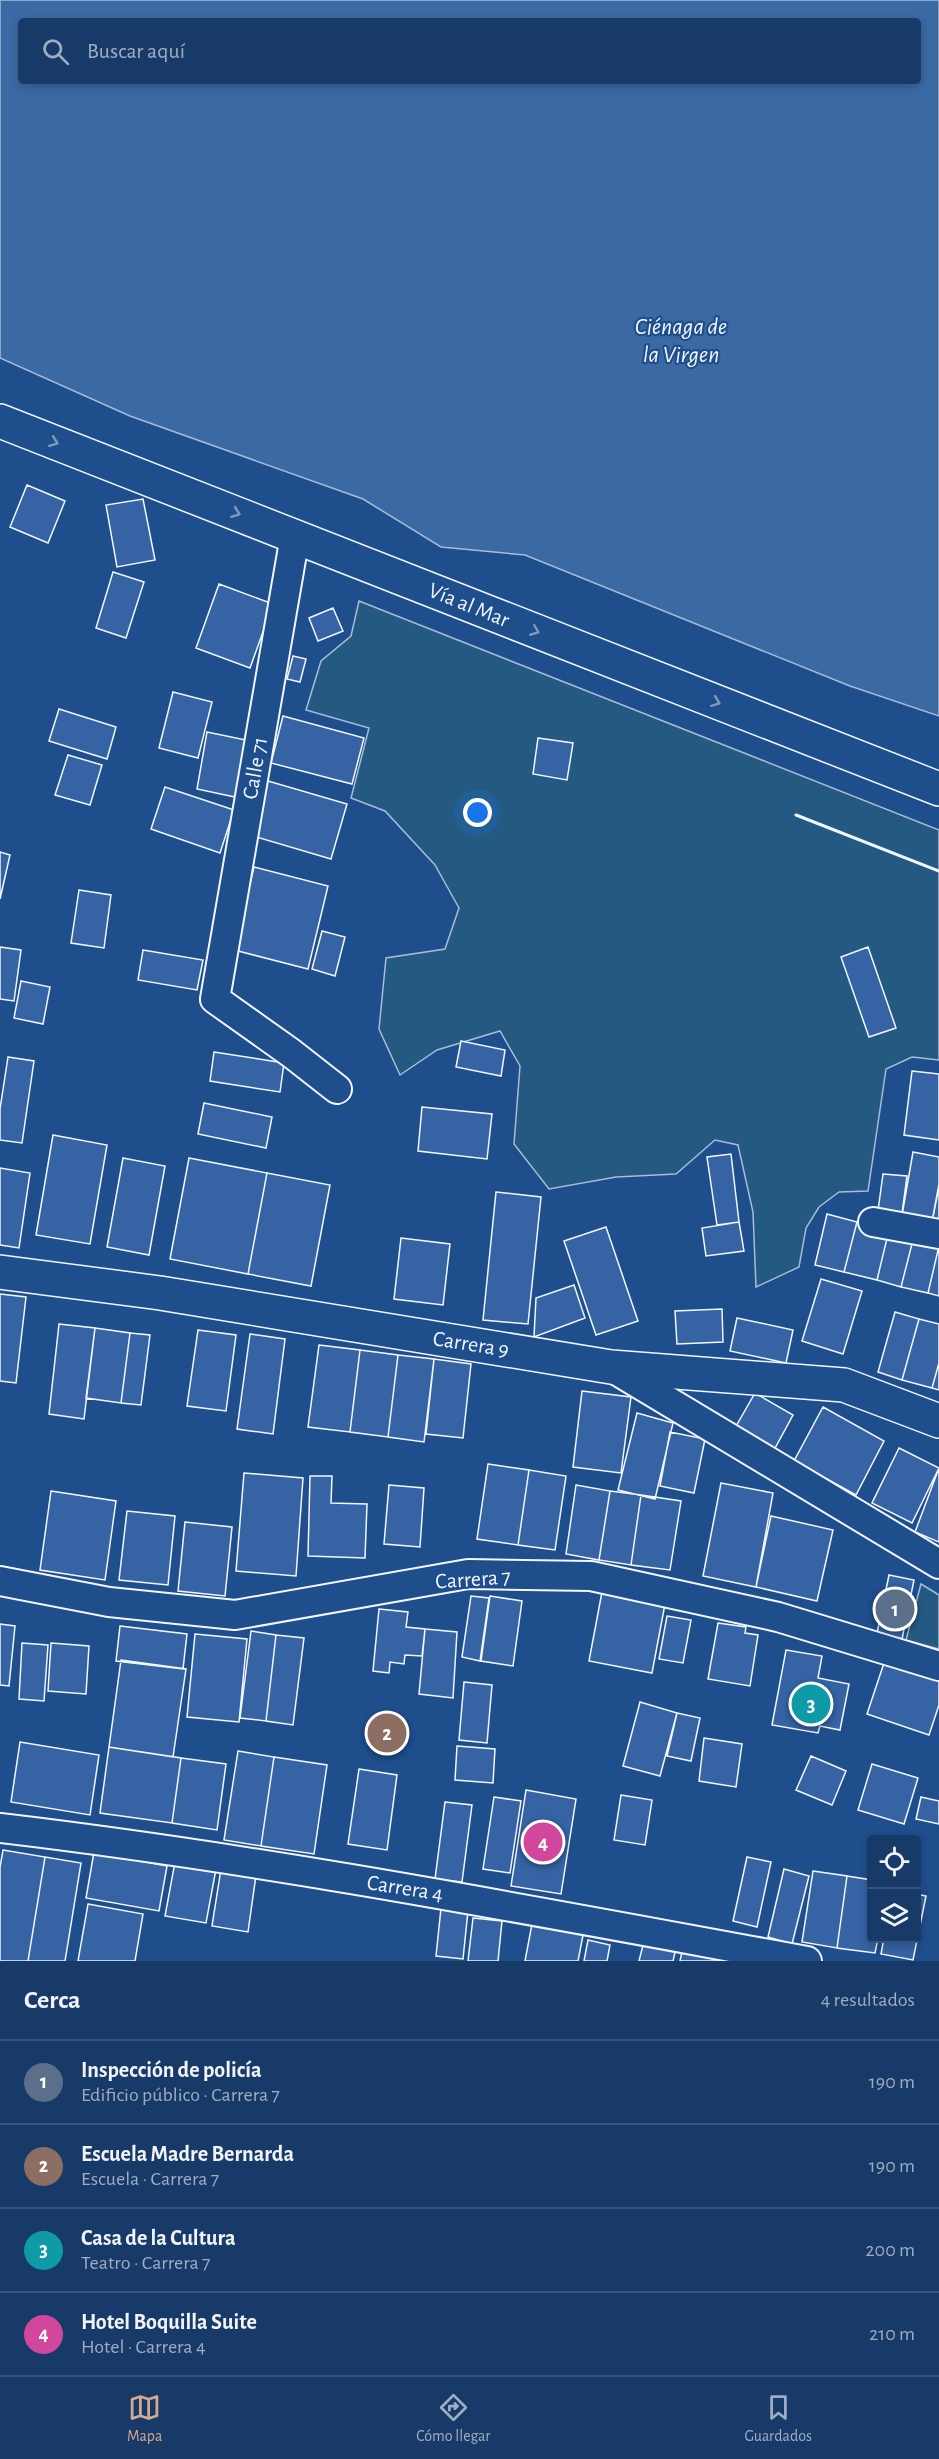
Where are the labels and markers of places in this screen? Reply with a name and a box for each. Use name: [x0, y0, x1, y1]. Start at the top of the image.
pin: 1: [876, 1586, 914, 1632]
pin: 3: [792, 1682, 830, 1726]
pin: 2: [368, 1710, 406, 1756]
pin: 4: [524, 1820, 562, 1864]

